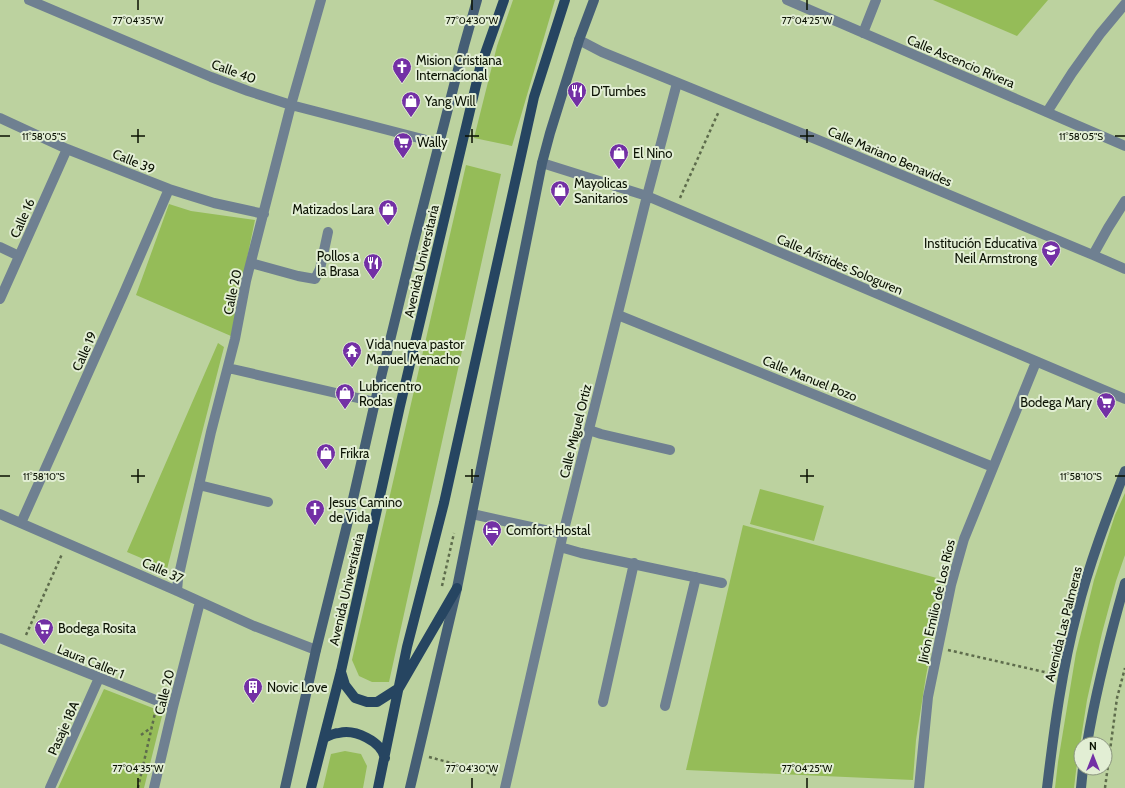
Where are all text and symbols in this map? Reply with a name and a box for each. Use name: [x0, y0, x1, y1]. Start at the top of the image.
text: 77°04'35"W: [113, 14, 164, 27]
text: 77°04'30"W: [446, 14, 499, 27]
text: 77°04'25"W: [782, 14, 833, 27]
street label: Calle Ascencio Rivera: [905, 31, 1018, 91]
place label: Mision Cristiana Internacíonal: [416, 52, 502, 83]
street label: Calle 40: [209, 56, 259, 86]
church icon: Mision Cristiana Internacíonal: [391, 56, 413, 84]
restaurant icon: D'Tumbes: [566, 80, 588, 108]
place label: D'Tumbes: [591, 83, 647, 99]
shop icon: Yang Will: [400, 90, 422, 118]
place label: Yang Will: [424, 93, 476, 109]
street label: Calle Mariano Benavides: [826, 123, 955, 190]
text: 11°58'05"S: [22, 130, 66, 143]
text: 11°58'05"S: [1059, 130, 1103, 143]
supermarket icon: Wally: [392, 131, 414, 159]
place label: Wally: [417, 134, 448, 150]
shop icon: El Nino: [608, 142, 630, 170]
street label: Calle 39: [110, 145, 158, 177]
place label: El Nino: [633, 145, 672, 161]
place label: Mayolicas Sanitarios: [574, 175, 628, 206]
shop icon: Mayolicas Sanitarios: [549, 179, 571, 207]
street label: Calle 16: [6, 196, 38, 240]
shop icon: Matizados Lara: [377, 198, 399, 226]
place label: Matizados Lara: [292, 201, 375, 217]
street label: Avenida Universitaria: [400, 202, 442, 319]
street label: Calle Arístides Sologuren: [775, 230, 905, 298]
place label: Institución Educativa Neil Armstrong: [924, 235, 1038, 266]
school or university icon: Institución Educativa Neil Armstrong: [1040, 239, 1062, 267]
place label: Pollos a la Brasa: [317, 248, 360, 279]
restaurant icon: Pollos a la Brasa: [362, 252, 384, 280]
street label: Calle 20: [219, 268, 245, 316]
street label: Calle 19: [68, 329, 100, 373]
place label: Vida nueva pastor Manuel Menacho: [366, 336, 465, 367]
temple icon: Vida nueva pastor Manuel Menacho: [341, 340, 363, 368]
street label: Calle Manuel Pozo: [760, 352, 860, 404]
place label: Lubricentro Rodas: [359, 378, 421, 409]
shop icon: Lubricentro Rodas: [334, 382, 356, 410]
street label: Calle Miguel Ortiz: [556, 382, 594, 480]
supermarket icon: Bodega Mary: [1095, 391, 1117, 419]
place label: Bodega Mary: [1020, 394, 1092, 410]
shop icon: Frikra: [315, 442, 337, 470]
place label: Frikra: [340, 445, 370, 461]
text: 11°58'10"S: [23, 470, 65, 483]
text: 11°58'10"S: [1060, 470, 1102, 483]
place label: Jesus Camino de Vida: [328, 494, 402, 525]
church icon: Jesus Camino de Vida: [304, 498, 326, 526]
hotel icon: Comfort Hostal: [481, 519, 503, 547]
place label: Comfort Hostal: [506, 522, 590, 538]
street label: Avenida Universitaria: [325, 530, 367, 647]
street label: Jirón Emilio de Los Ríos: [914, 537, 958, 665]
street label: Calle 37: [140, 554, 187, 586]
street label: Avenida Las Palmeras: [1041, 564, 1085, 683]
supermarket icon: Bodega Rosita: [33, 617, 55, 645]
place label: Bodega Rosita: [58, 620, 137, 636]
street label: Laura Caller 1: [55, 640, 127, 682]
street label: Calle 20: [151, 668, 177, 716]
building icon: Novic Love: [242, 676, 264, 704]
place label: Novic Love: [267, 679, 328, 695]
street label: Pasaje 18A: [44, 698, 83, 758]
north arrow: [1073, 736, 1113, 776]
text: N: [1089, 739, 1097, 753]
text: 77°04'35"W: [113, 762, 164, 775]
text: 77°04'30"W: [446, 762, 499, 775]
text: 77°04'25"W: [782, 762, 833, 775]

